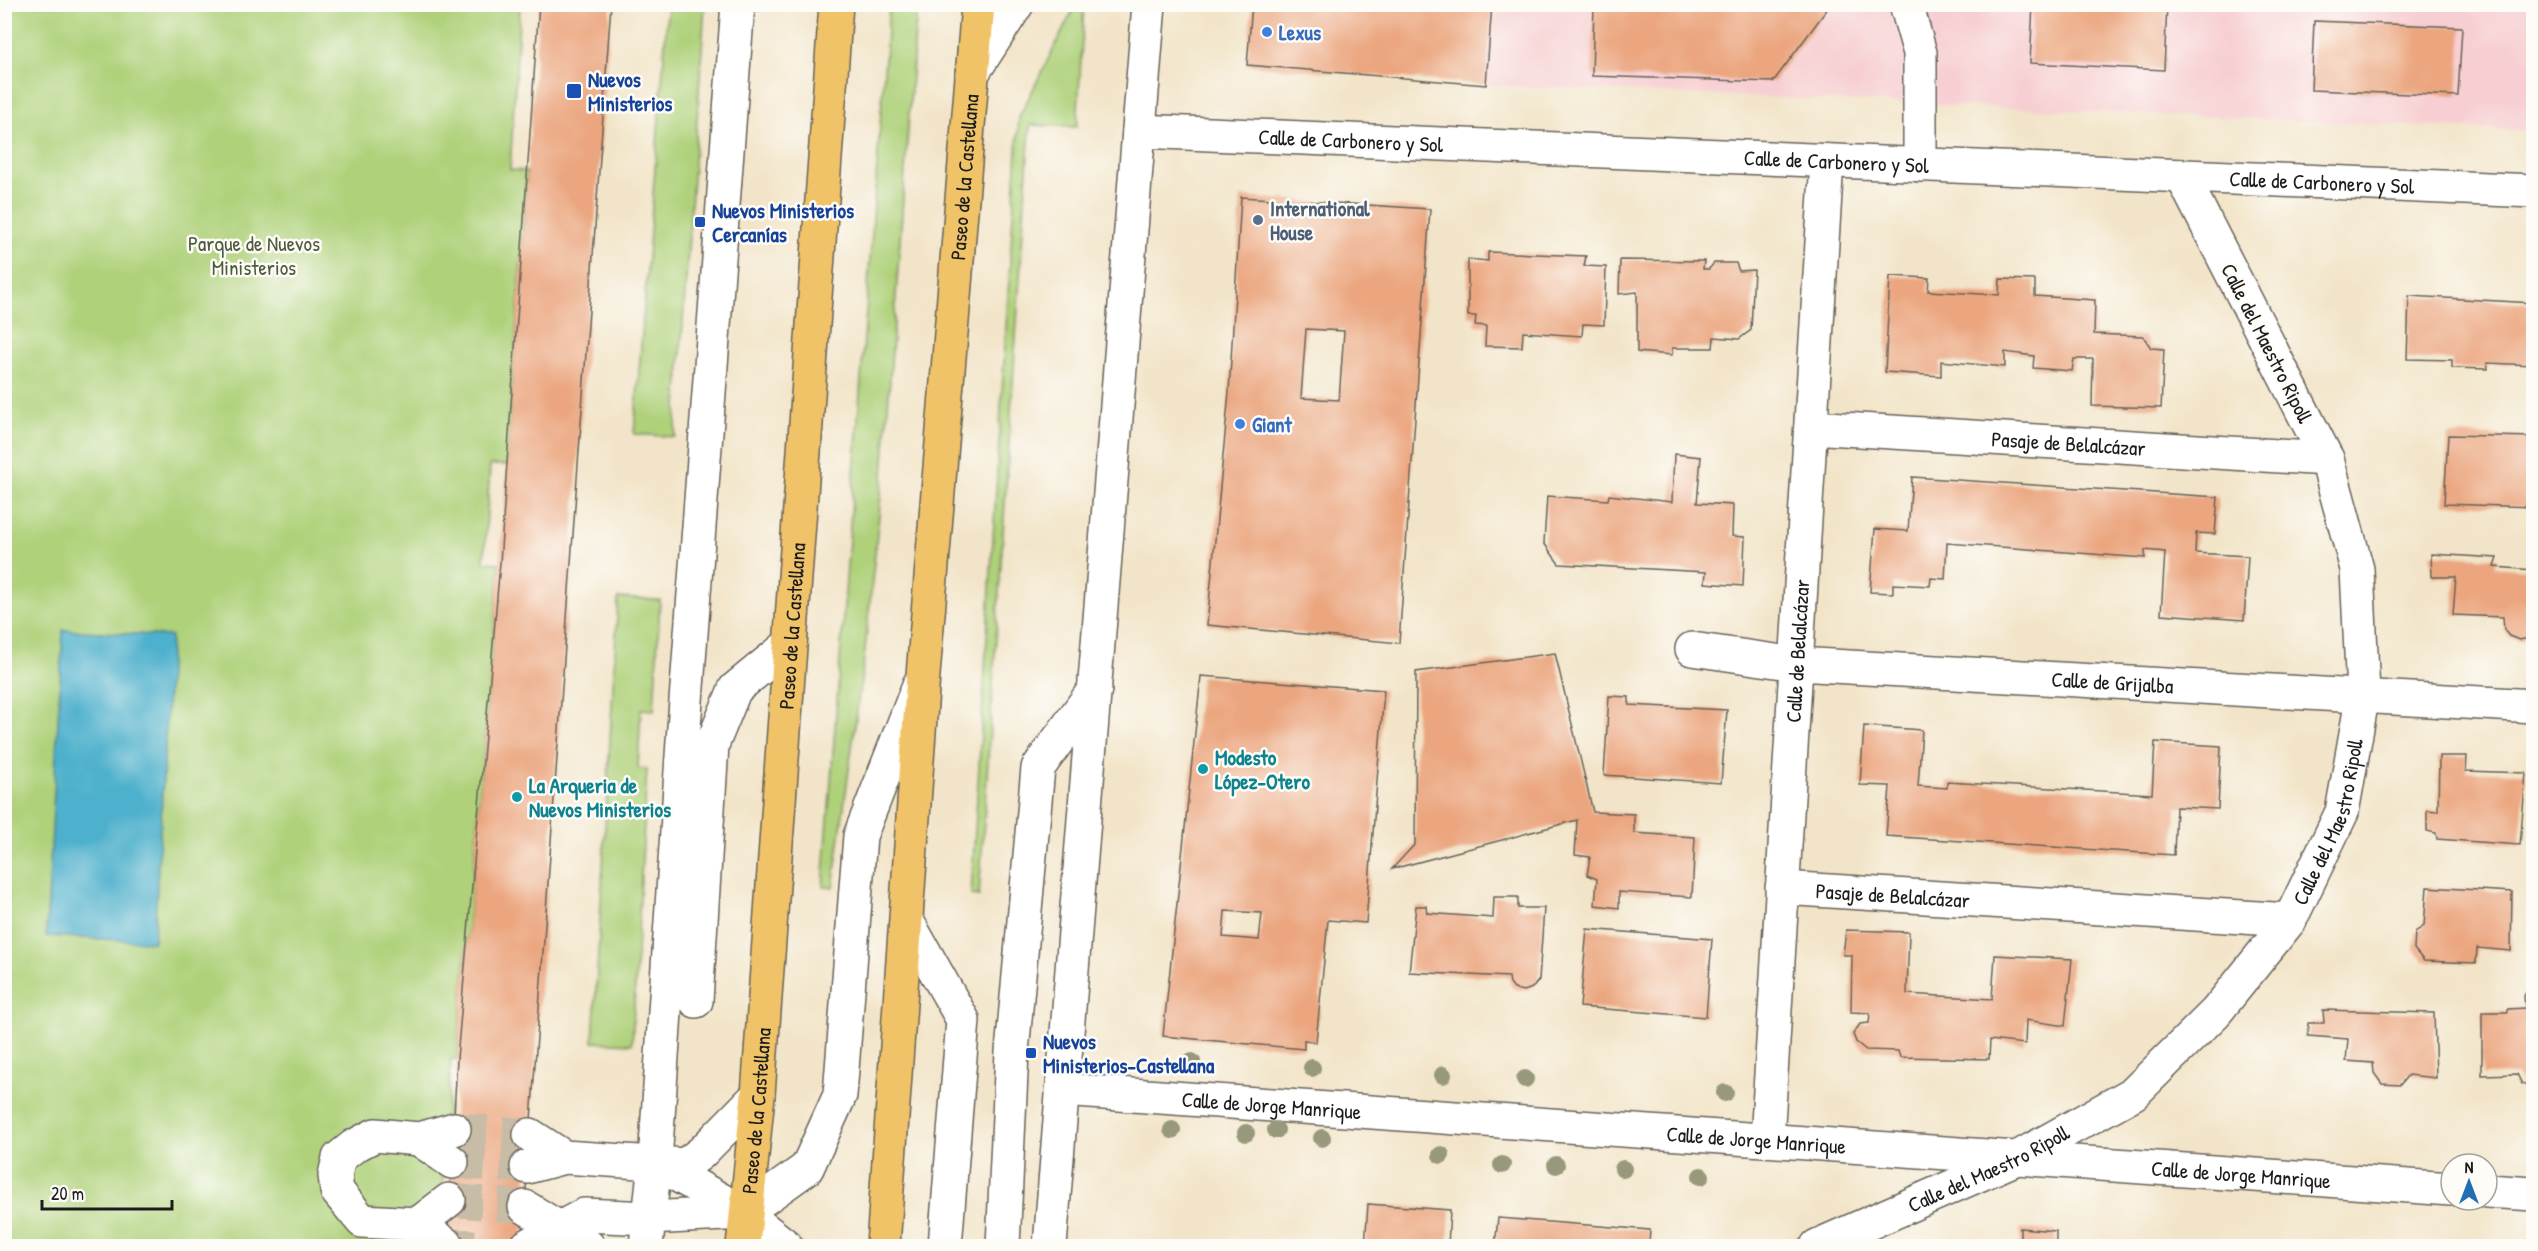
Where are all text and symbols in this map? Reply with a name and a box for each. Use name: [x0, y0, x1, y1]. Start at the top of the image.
place label: Lexus: [1279, 18, 1321, 47]
marker: Lexus: [1260, 25, 1274, 39]
place label: Nuevos Ministerios: [588, 65, 672, 118]
marker: Nuevos Ministerios: [565, 82, 583, 100]
street label: Paseo de la Castellana: [943, 93, 985, 261]
street label: Calle de Carbonero y Sol: [1258, 122, 1444, 159]
street label: Calle de Carbonero y Sol: [1743, 143, 1930, 179]
street label: Calle de Carbonero y Sol: [2229, 163, 2415, 200]
place label: International House: [1270, 194, 1370, 247]
place label: Nuevos Ministerios Cercanías: [712, 196, 854, 249]
marker: International House: [1251, 213, 1265, 227]
marker: Nuevos Ministerios Cercanías: [693, 215, 707, 229]
park label: Parque de Nuevos Ministerios: [188, 229, 320, 282]
street label: Calle del Maestro Ripoll: [2214, 258, 2320, 429]
place label: Giant: [1252, 410, 1293, 439]
marker: Giant: [1233, 417, 1247, 431]
street label: Pasaje de Belalcázar: [1991, 424, 2146, 462]
street label: Paseo de la Castellana: [771, 542, 812, 710]
street label: Calle de Belalcázar: [1778, 578, 1816, 723]
street label: Calle de Grijalba: [2051, 664, 2174, 700]
street label: Calle del Maestro Ripoll: [2285, 735, 2369, 910]
place label: Modesto López-Otero: [1215, 743, 1310, 797]
marker: Modesto López-Otero: [1196, 762, 1210, 776]
place label: La Arqueria de Nuevos Ministerios: [529, 771, 671, 824]
marker: La Arqueria de Nuevos Ministerios: [510, 790, 524, 804]
street label: Pasaje de Belalcázar: [1815, 876, 1971, 914]
street label: Paseo de la Castellana: [734, 1027, 777, 1195]
place label: Nuevos Ministerios-Castellana: [1043, 1027, 1215, 1080]
marker: Nuevos Ministerios-Castellana: [1024, 1046, 1038, 1060]
street label: Calle de Jorge Manrique: [1181, 1084, 1362, 1126]
street label: Calle del Maestro Ripoll: [1903, 1117, 2075, 1219]
street label: Calle de Jorge Manrique: [1665, 1119, 1847, 1160]
north arrow: [2439, 1152, 2499, 1212]
street label: Calle de Jorge Manrique: [2150, 1153, 2332, 1195]
text: N: [2465, 1156, 2474, 1178]
scale bar: [42, 1173, 172, 1211]
text: 20 m: [51, 1181, 84, 1206]

